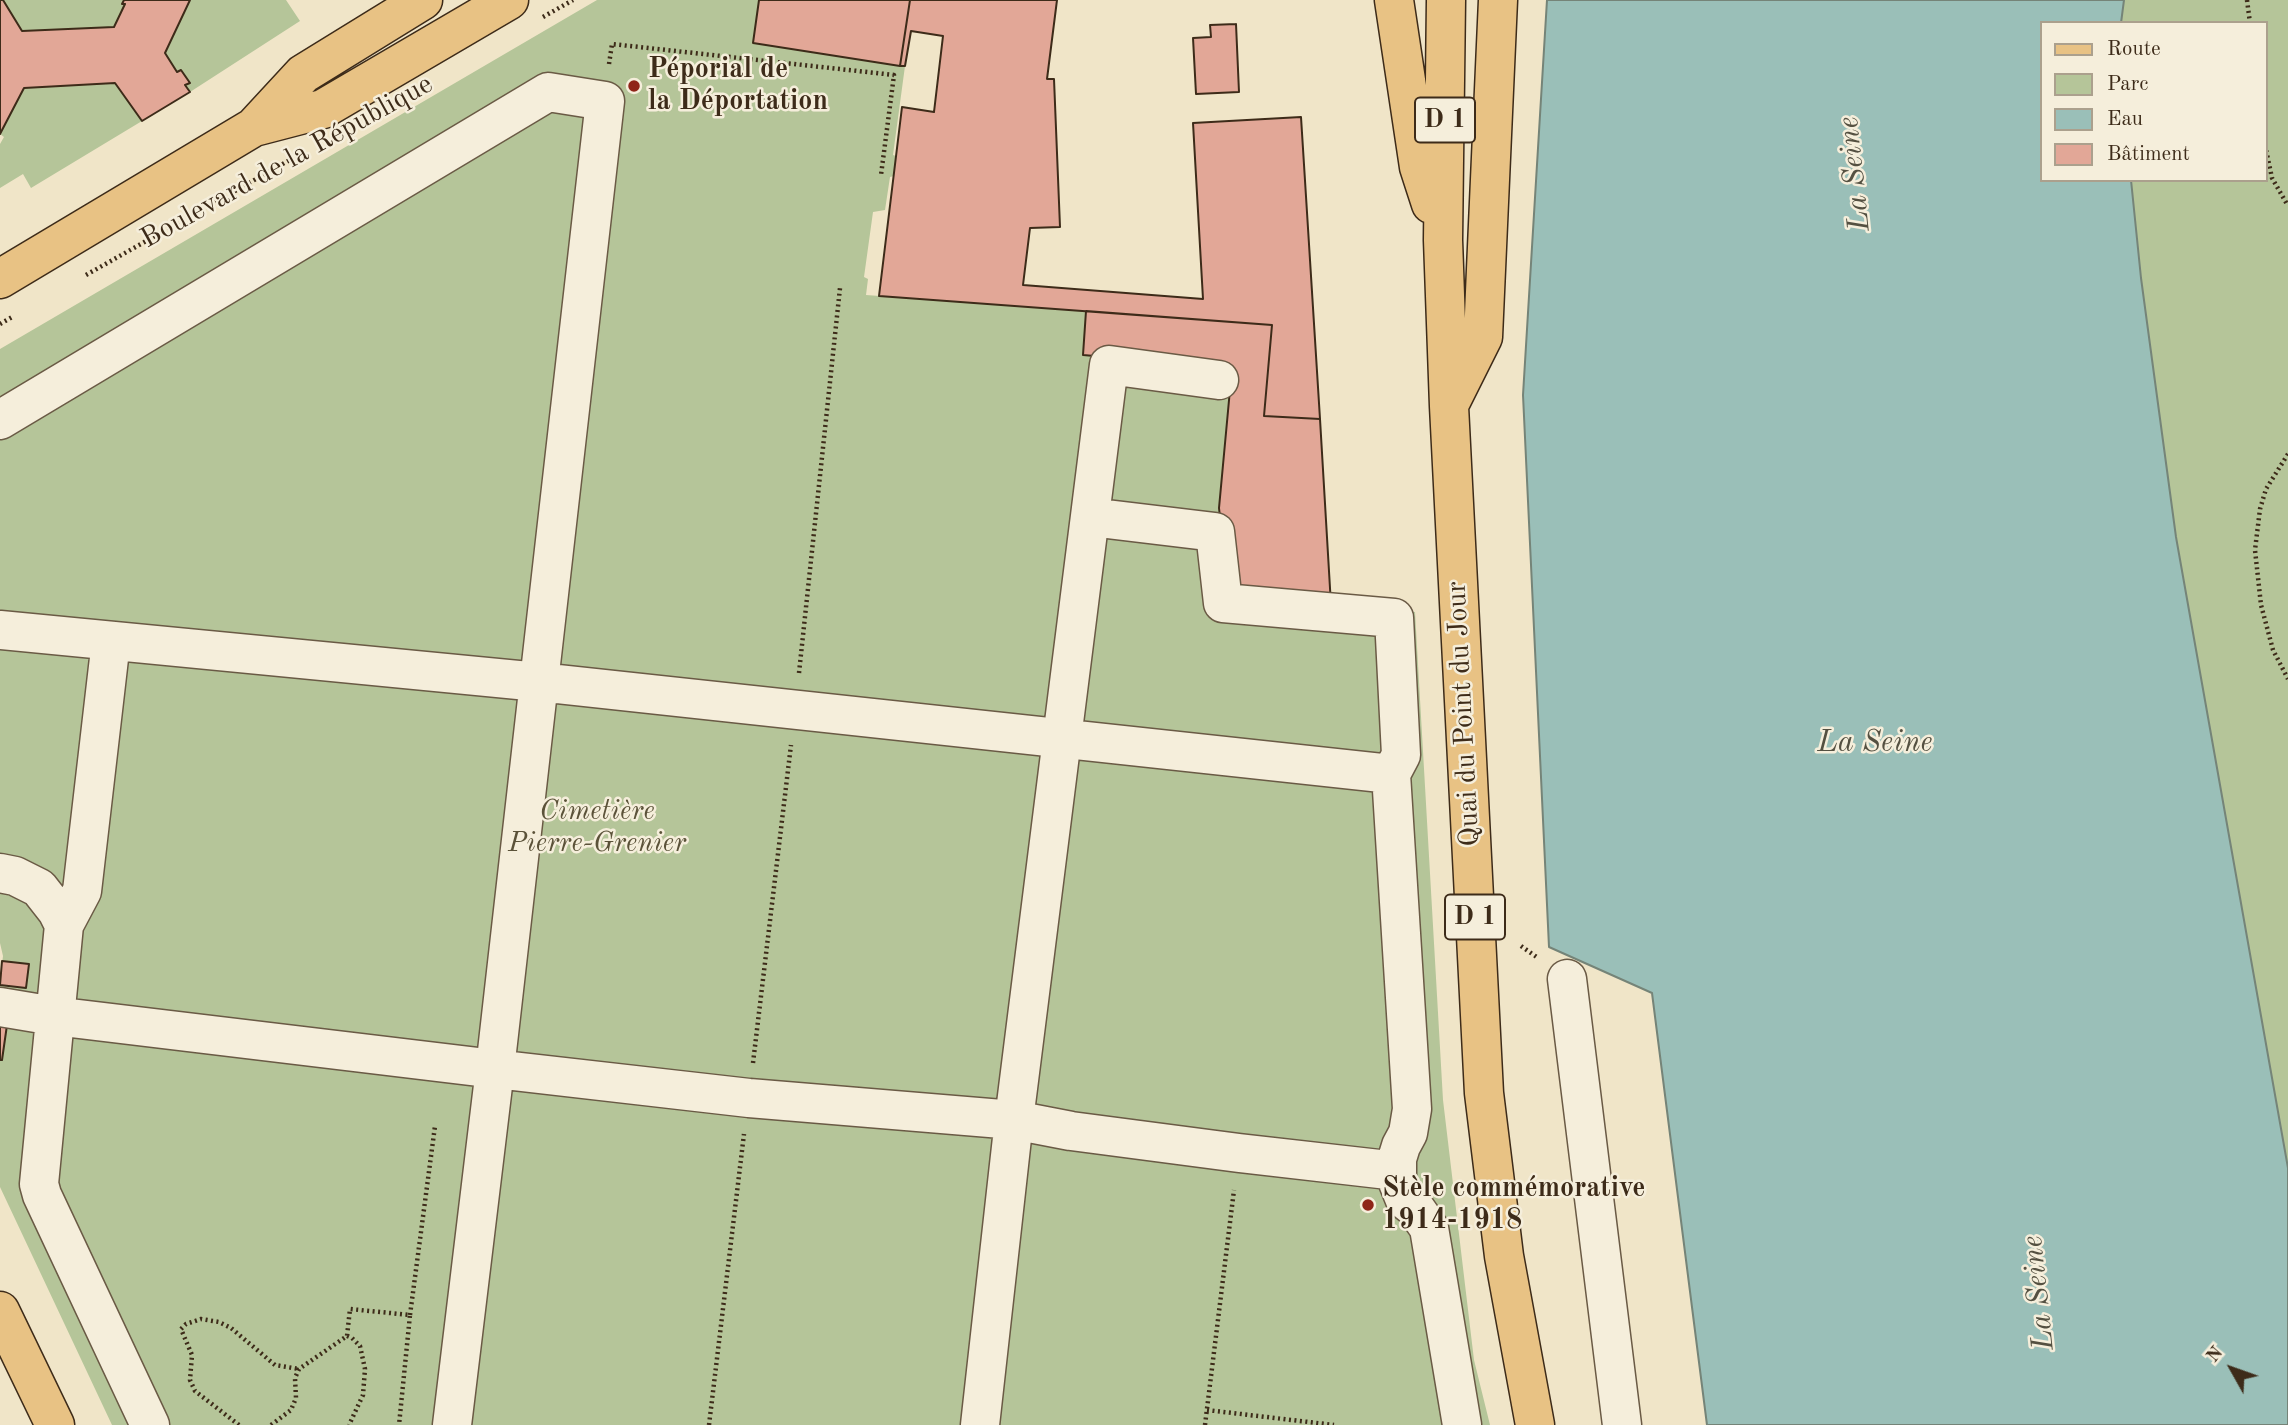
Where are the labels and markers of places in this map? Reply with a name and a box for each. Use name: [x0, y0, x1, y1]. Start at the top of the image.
place label: Péporial de la Déportation: [648, 53, 828, 119]
marker: Péporial de la Déportation: [626, 78, 642, 94]
place label: Stèle commémorative 1914-1918: [1382, 1172, 1646, 1238]
marker: Stèle commémorative 1914-1918: [1360, 1197, 1376, 1213]

